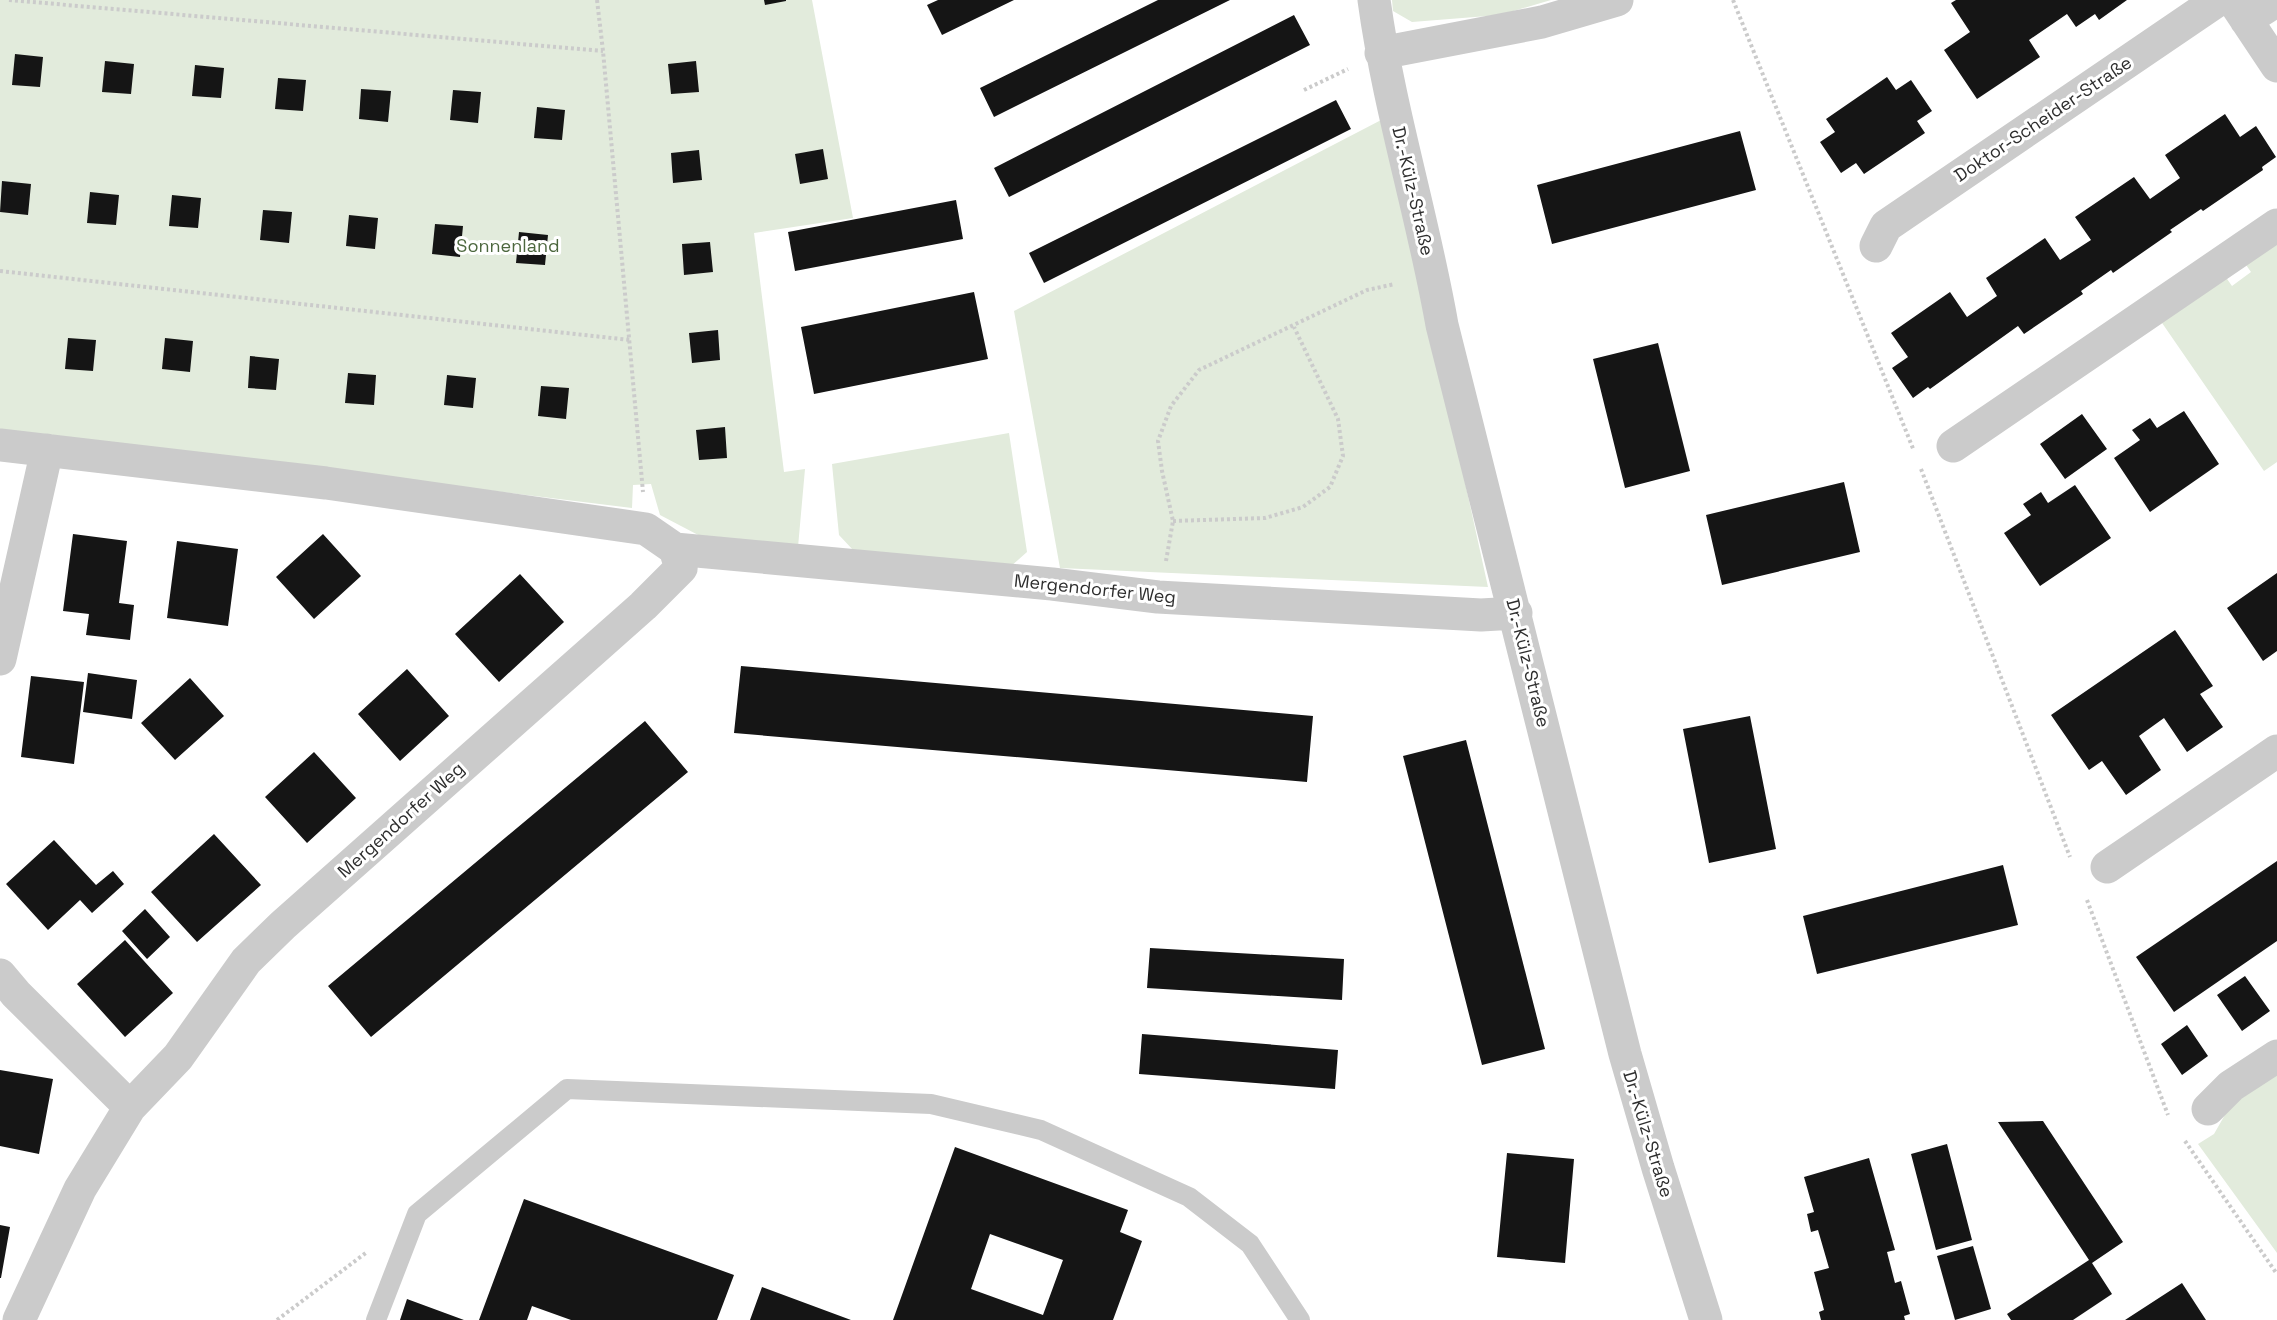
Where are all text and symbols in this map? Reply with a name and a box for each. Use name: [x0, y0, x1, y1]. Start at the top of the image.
street label: Doktor-Scheider-Straße: [1950, 51, 2136, 187]
street label: Dr.-Külz-Straße: [1387, 124, 1440, 258]
park label: Sonnenland: [456, 234, 560, 257]
street label: Mergendorfer Weg: [1013, 569, 1177, 608]
street label: Dr.-Külz-Straße: [1501, 596, 1556, 730]
street label: Mergendorfer Weg: [333, 757, 469, 883]
street label: Dr.-Külz-Straße: [1618, 1068, 1679, 1200]

